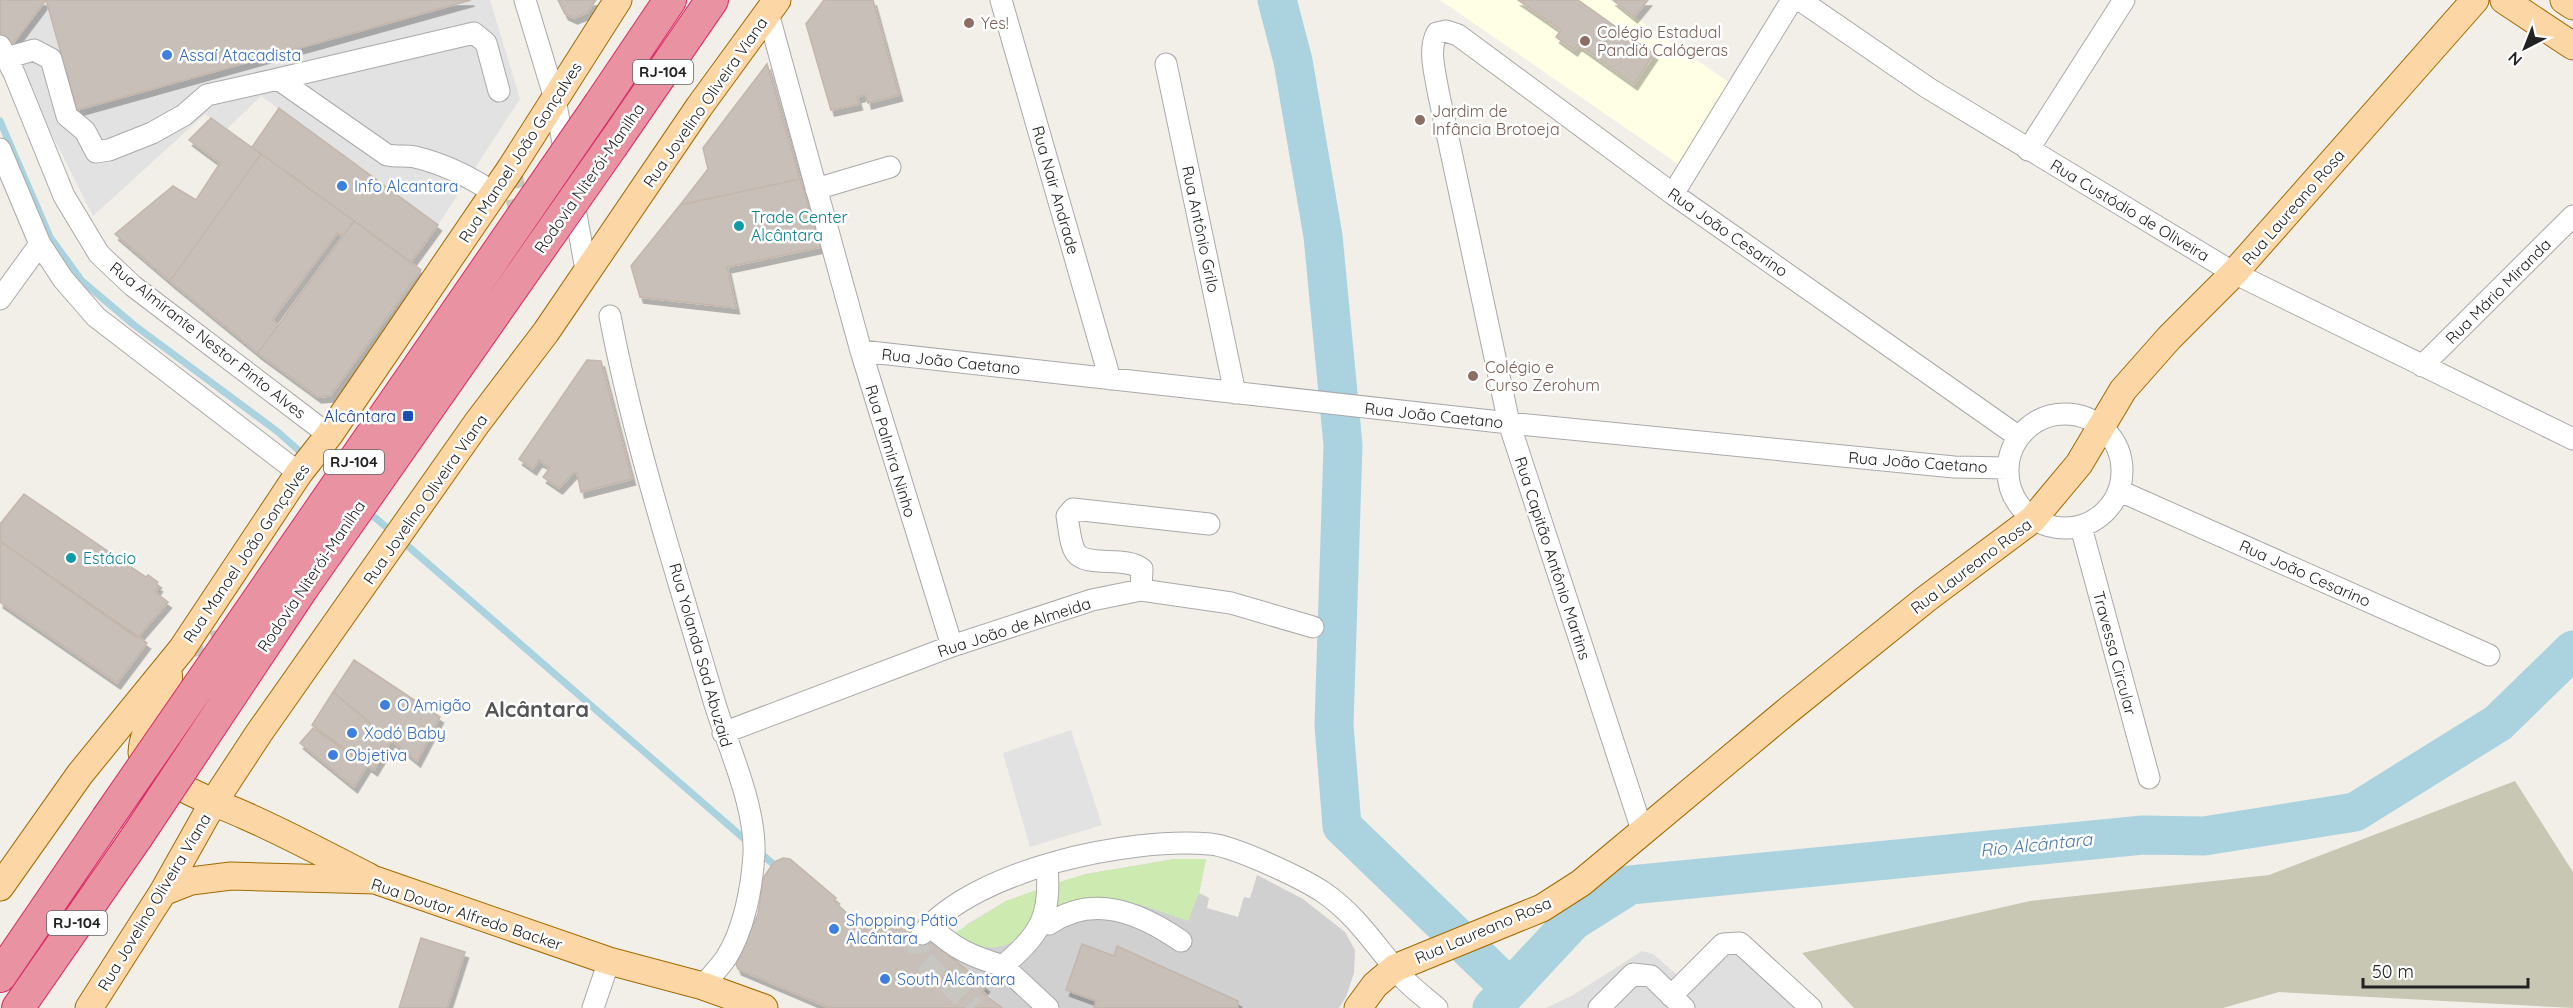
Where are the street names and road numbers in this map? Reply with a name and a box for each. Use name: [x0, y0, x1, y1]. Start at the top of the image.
street label: Rua Jovelino Oliveira Viana: [639, 13, 771, 191]
street label: Rua Manoel João Gonçalves: [454, 58, 586, 246]
road number: RJ-104: [633, 60, 693, 84]
street label: Rodovia Niterói-Manilha: [530, 99, 648, 257]
street label: Rua Nair Andrade: [1028, 123, 1084, 257]
street label: Rua Laureano Rosa: [2237, 145, 2349, 269]
street label: Rua Custódio de Oliveira: [2047, 155, 2213, 265]
street label: Rua Antônio Grilo: [1178, 164, 1224, 294]
street label: Rua João Cesarino: [1664, 183, 1792, 281]
street label: Rua Mário Miranda: [2441, 234, 2555, 348]
street label: Rua Almirante Nestor Pinto Alves: [106, 257, 310, 423]
street label: Rua João Caetano: [881, 344, 1021, 378]
street label: Rua Palmira Ninho: [861, 382, 921, 520]
street label: Rua João Caetano: [1364, 398, 1504, 432]
street label: Rua Jovelino Oliveira Viana: [359, 410, 491, 588]
street label: Rua João Caetano: [1848, 447, 1988, 477]
road number: RJ-104: [324, 450, 384, 474]
street label: Rua Capitão Antônio Martins: [1511, 454, 1595, 662]
street label: Rua Manoel João Gonçalves: [179, 460, 313, 646]
street label: Rodovia Niterói-Manilha: [253, 496, 369, 656]
street label: Rua Laureano Rosa: [1907, 514, 2035, 618]
street label: Rua João Cesarino: [2236, 535, 2374, 611]
street label: Rua Yolanda Sad Abuzaid: [665, 561, 737, 749]
street label: Travessa Circular: [2089, 589, 2141, 717]
street label: Rua João de Almeida: [935, 593, 1093, 661]
street label: Rua Jovelino Oliveira Viana: [93, 810, 215, 994]
street label: Rua Doutor Alfredo Backer: [369, 874, 565, 954]
street label: Rua Laureano Rosa: [1412, 892, 1554, 968]
road number: RJ-104: [47, 911, 107, 935]

